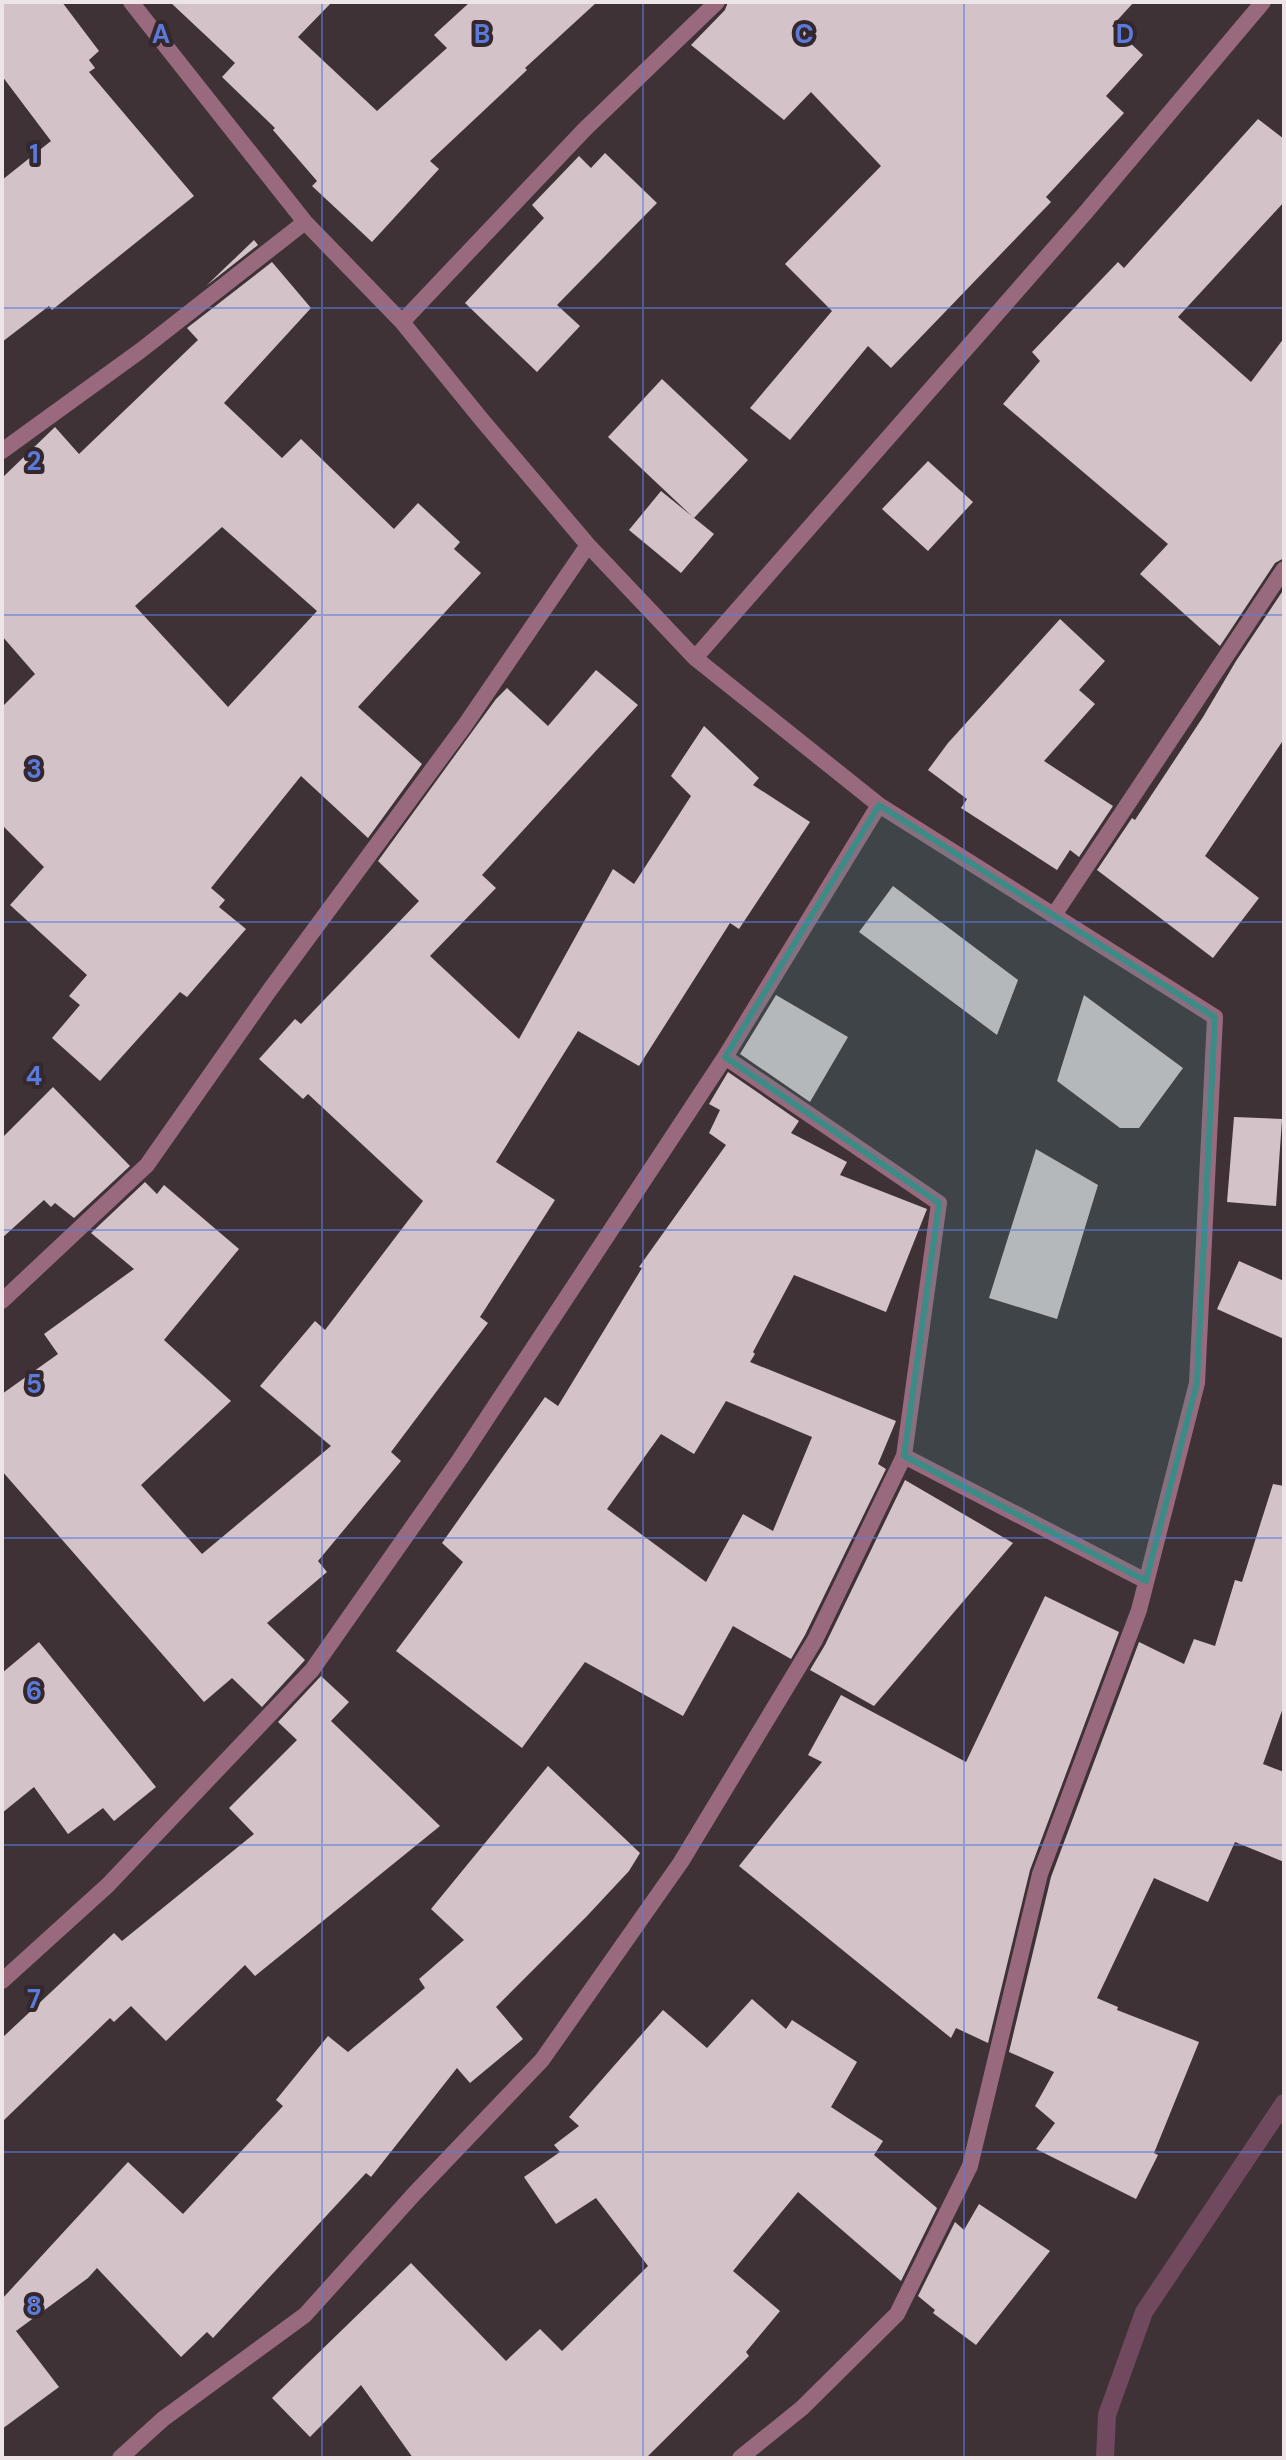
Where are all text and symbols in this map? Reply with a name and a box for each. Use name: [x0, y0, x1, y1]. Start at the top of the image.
text: A: [152, 17, 170, 51]
text: B: [474, 17, 490, 51]
text: C: [794, 17, 814, 51]
text: D: [1116, 17, 1134, 51]
text: 1: [29, 137, 39, 171]
text: 2: [26, 444, 42, 478]
text: 3: [26, 752, 42, 786]
text: 4: [26, 1059, 42, 1093]
text: 5: [26, 1367, 42, 1401]
text: 6: [26, 1674, 42, 1708]
text: 7: [27, 1982, 41, 2016]
text: 8: [26, 2289, 42, 2323]

